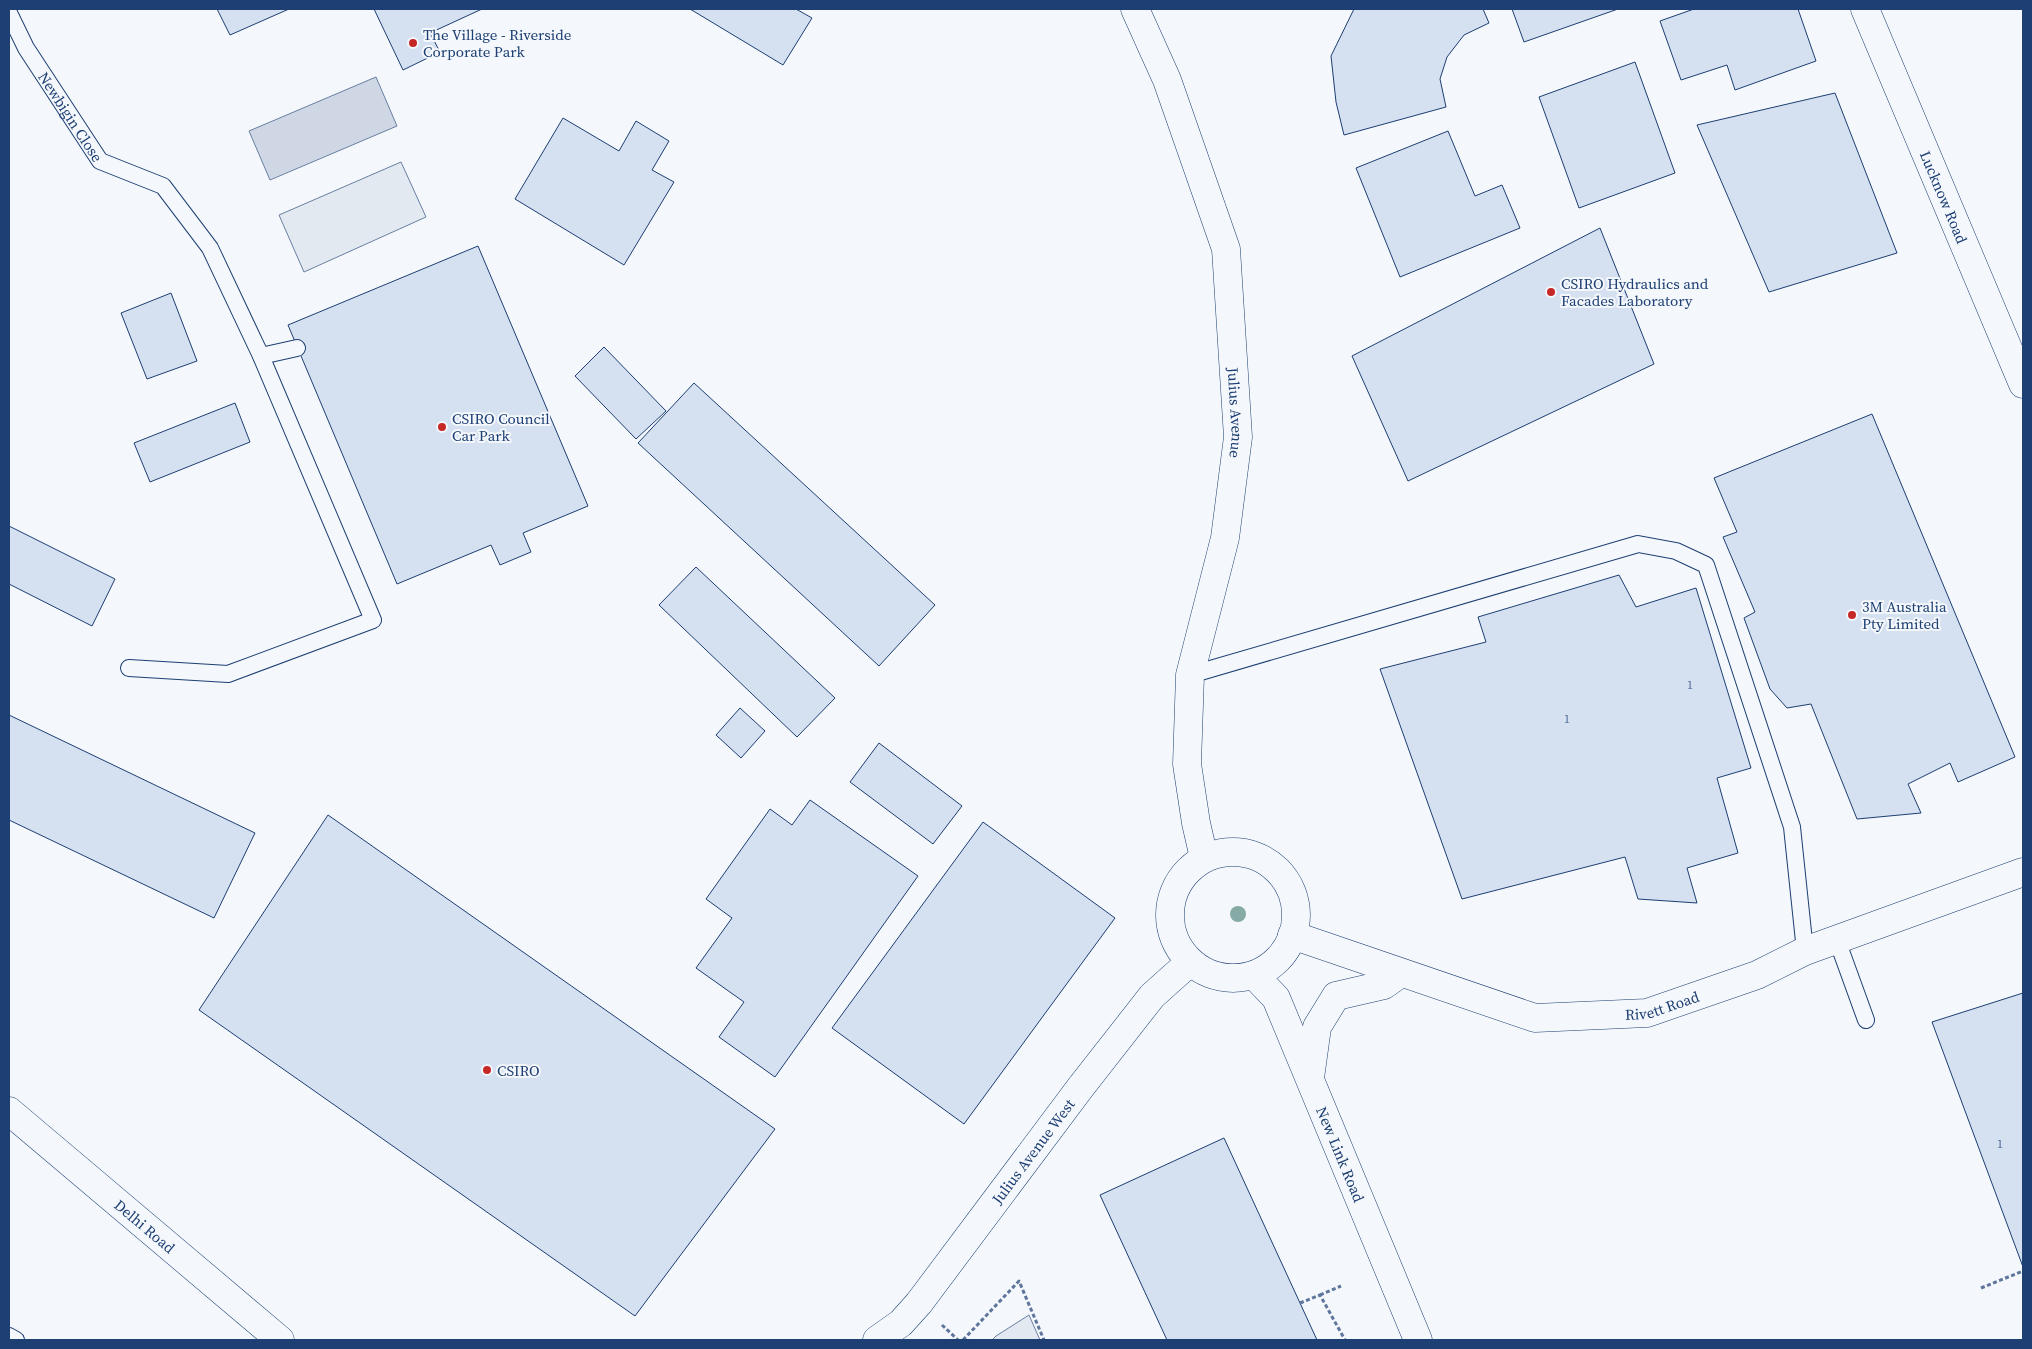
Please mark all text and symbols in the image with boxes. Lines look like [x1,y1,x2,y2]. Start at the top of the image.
place label: The Village - Riverside Corporate Park [423,24,572,62]
marker: The Village - Riverside Corporate Park [407,37,419,49]
street label: Newbigin Close [34,67,108,166]
street label: Lucknow Road [1915,147,1973,247]
place label: CSIRO Hydraulics and Facades Laboratory [1561,273,1709,311]
marker: CSIRO Hydraulics and Facades Laboratory [1545,286,1557,298]
street label: Julius Avenue [1223,366,1249,460]
place label: CSIRO Council Car Park [452,408,550,446]
marker: CSIRO Council Car Park [436,421,448,433]
place label: 3M Australia Pty Limited [1862,596,1947,634]
marker: 3M Australia Pty Limited [1846,609,1858,621]
house number: 1 [1687,677,1693,693]
house number: 1 [1564,711,1570,727]
street label: Rivett Road [1624,985,1702,1024]
place label: CSIRO [497,1060,540,1081]
marker: CSIRO [481,1064,493,1076]
street label: Julius Avenue West [986,1094,1079,1209]
street label: New Link Road [1312,1103,1370,1206]
house number: 1 [1997,1136,2003,1152]
street label: Delhi Road [110,1194,180,1258]

